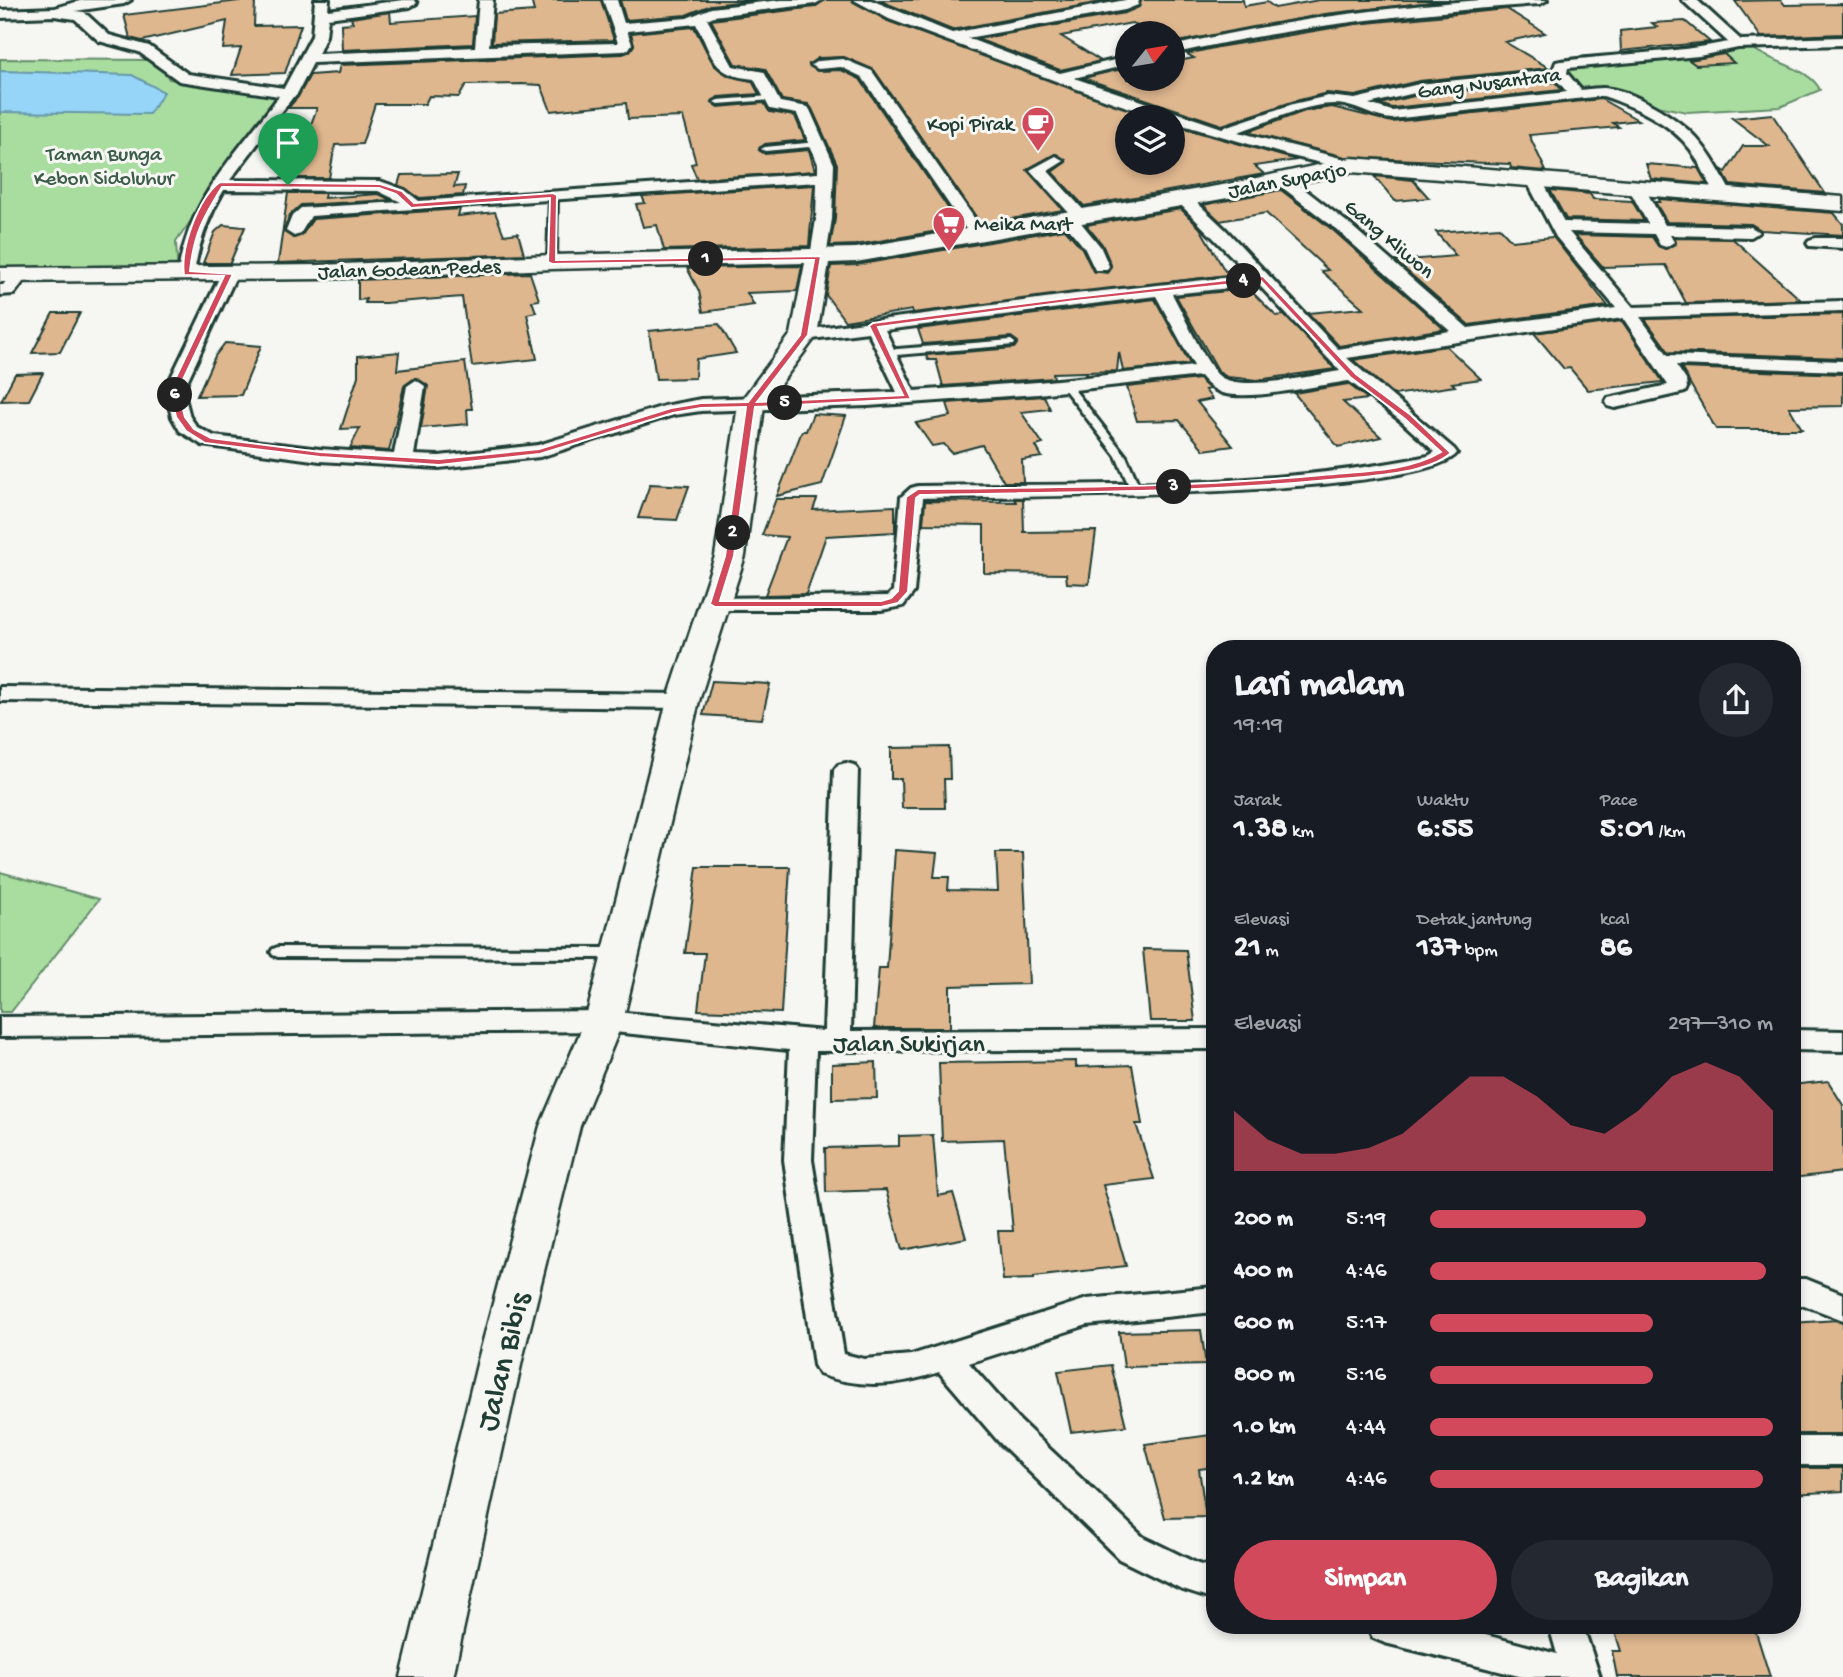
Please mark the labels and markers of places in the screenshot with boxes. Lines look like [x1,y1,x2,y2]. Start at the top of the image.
cafe icon: Kopi Pirak [1019,104,1057,153]
pin [258,113,318,185]
place label: Kopi Pirak [927,114,1017,139]
supermarket icon: Meika Mart [930,204,968,253]
place label: Meika Mart [974,214,1075,239]
pin: 1 [688,242,724,276]
pin: 4 [1226,264,1262,298]
pin: 6 [158,378,192,412]
pin: 5 [768,386,802,420]
pin: 3 [1156,470,1192,504]
pin: 2 [716,516,750,550]

